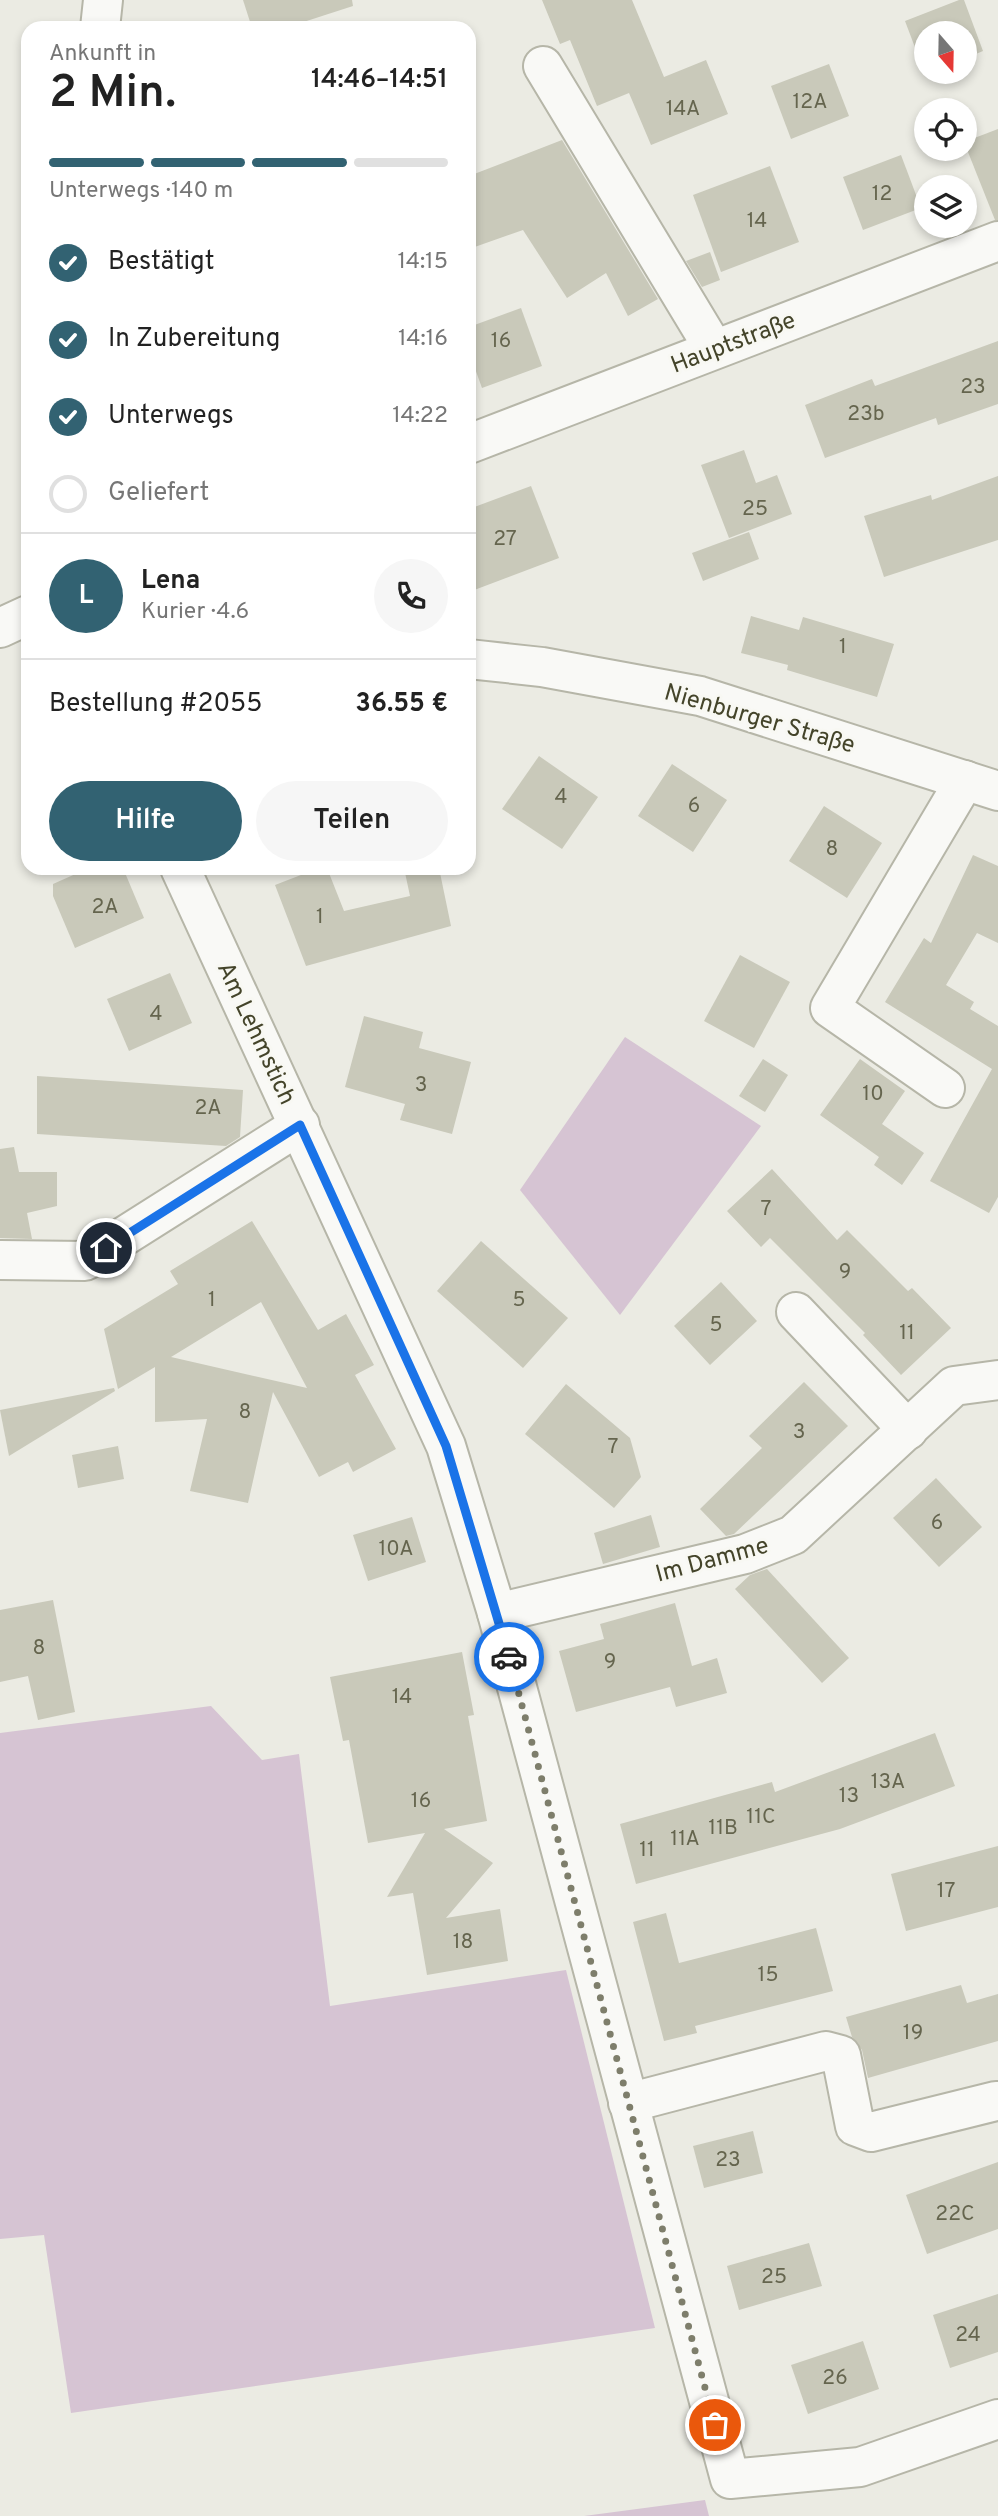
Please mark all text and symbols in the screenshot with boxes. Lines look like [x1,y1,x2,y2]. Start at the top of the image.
north arrow [914,21,976,84]
map controls [914,21,977,238]
text: Ankunft in [49,40,156,69]
text: 14:46–14:51 [311,64,448,97]
text: 2 Min. [49,65,176,124]
house number: 12A [793,89,827,116]
house number: 14A [666,96,700,123]
button: locate [914,98,977,161]
button: layers [914,175,977,238]
text: Unterwegs · 140 m [49,177,233,206]
house number: 12 [872,181,892,208]
house number: 14 [747,208,767,235]
icon: check [49,244,87,282]
text: Bestätigt [108,246,215,279]
text: 14:15 [398,248,448,277]
street label: Hauptstraße [667,306,800,381]
icon: check [49,321,87,359]
text: In Zubereitung [108,323,280,356]
text: 14:16 [398,325,448,354]
house number: 16 [491,328,511,355]
house number: 23 [960,374,986,401]
icon: check [49,398,87,436]
text: Unterwegs [108,400,234,433]
house number: 23b [847,401,885,428]
text: 14:22 [392,402,448,431]
text: Geliefert [108,477,209,510]
house number: 25 [742,496,768,523]
house number: 27 [493,526,517,553]
button: phone [374,559,448,633]
text: Lena [141,565,200,598]
text: L [79,580,93,613]
text: Kurier · 4.6 [141,598,249,627]
house number: 1 [839,634,847,661]
street label: Nienburger Straße [661,678,858,762]
text: Bestellung #2055 [49,688,262,721]
text: 36.55 € [355,688,448,721]
button: Hilfe [49,781,242,861]
button: Teilen [256,781,448,861]
house number: 4 [554,784,568,811]
house number: 6 [688,793,700,820]
house number: 8 [826,836,838,863]
house number: 2A [91,894,119,921]
house number: 1 [316,904,324,931]
street label: Am Lehmstich [209,958,301,1110]
house number: 4 [149,1001,163,1028]
house number: 3 [415,1072,427,1099]
house number: 10 [862,1081,884,1108]
house number: 2A [194,1095,222,1122]
house number: 7 [761,1196,772,1223]
pin [76,1218,136,1278]
icon: home [87,1229,125,1267]
house number: 9 [839,1259,851,1286]
house number: 1 [208,1287,216,1314]
house number: 5 [512,1287,526,1314]
house number: 5 [709,1312,723,1339]
house number: 11 [899,1320,915,1347]
house number: 8 [239,1399,251,1426]
house number: 3 [793,1419,805,1446]
house number: 7 [608,1434,619,1461]
house number: 6 [931,1510,943,1537]
street label: Im Damme [653,1531,772,1590]
house number: 10A [379,1536,413,1563]
courier [474,1622,544,1692]
house number: 8 [33,1635,45,1662]
icon: car [490,1638,528,1676]
house number: 9 [604,1649,616,1676]
house number: 14 [392,1684,412,1711]
house number: 13A [871,1769,905,1796]
house number: 13 [839,1783,859,1810]
house number: 16 [411,1788,431,1815]
house number: 11C [746,1804,776,1831]
house number: 11B [708,1815,738,1842]
house number: 11A [670,1826,700,1853]
house number: 11 [639,1837,655,1864]
house number: 17 [937,1878,955,1905]
house number: 18 [453,1929,473,1956]
house number: 15 [758,1962,778,1989]
house number: 19 [903,2020,923,2047]
house number: 23 [715,2147,741,2174]
house number: 22C [935,2201,975,2228]
house number: 25 [761,2264,787,2291]
house number: 24 [955,2322,981,2349]
house number: 26 [822,2365,848,2392]
pin [685,2395,745,2455]
icon: bag [696,2406,734,2444]

